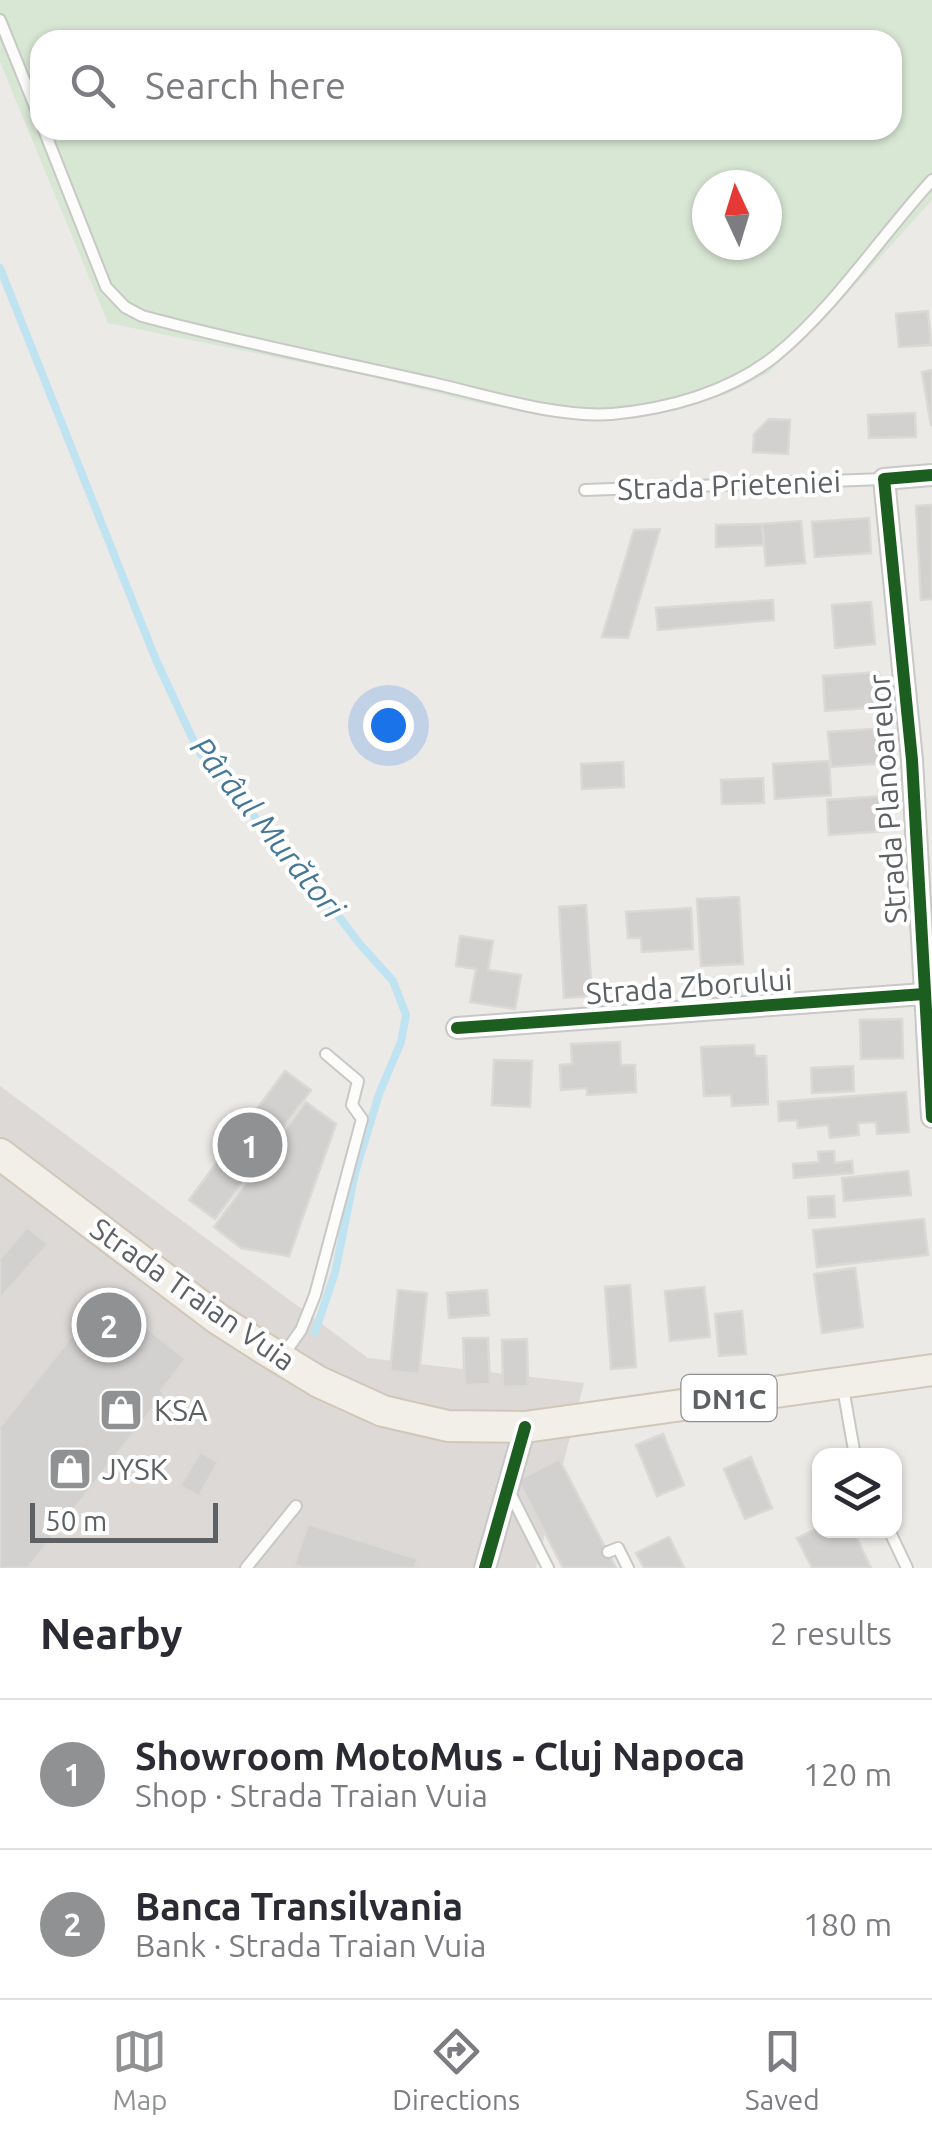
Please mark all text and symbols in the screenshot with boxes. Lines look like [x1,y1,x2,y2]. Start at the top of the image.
search box [30,30,902,140]
icon: search [65,58,120,113]
text: Search here [145,64,346,106]
north arrow [692,170,782,260]
street label: Strada Prieteniei [617,464,841,506]
street label: Strada Planoarelor [861,672,913,925]
your location [363,700,414,751]
water label: Pârâul Murători [184,729,353,926]
street label: Strada Zborului [585,962,793,1010]
pin: 1 [218,1108,282,1182]
street label: Strada Traian Vuia [84,1211,302,1377]
pin: 2 [76,1288,142,1362]
road number: DN1C [682,1375,776,1421]
shop icon: KSA [98,1387,144,1433]
place label: KSA [154,1393,208,1427]
shop icon: JYSK [47,1446,93,1492]
map controls [812,1448,902,1538]
button: layers [812,1448,902,1538]
place label: JYSK [102,1452,168,1486]
scale bar [30,1498,218,1542]
text: 50 m [45,1505,107,1536]
text: Nearby [40,1610,183,1657]
text: 2 results [770,1615,892,1651]
text: Showroom MotoMus - Cluj Napoca [135,1735,745,1777]
text: 1 [63,1756,82,1792]
text: 120 m [803,1756,892,1792]
text: Shop · Strada Traian Vuia [135,1777,488,1813]
text: Banca Transilvania [135,1885,463,1927]
text: 2 [63,1906,82,1942]
text: 180 m [803,1906,892,1942]
text: Bank · Strada Traian Vuia [135,1927,487,1963]
tab: Map [112,2024,168,2115]
tab: Directions [392,2024,520,2115]
tab: Saved [745,2024,820,2115]

